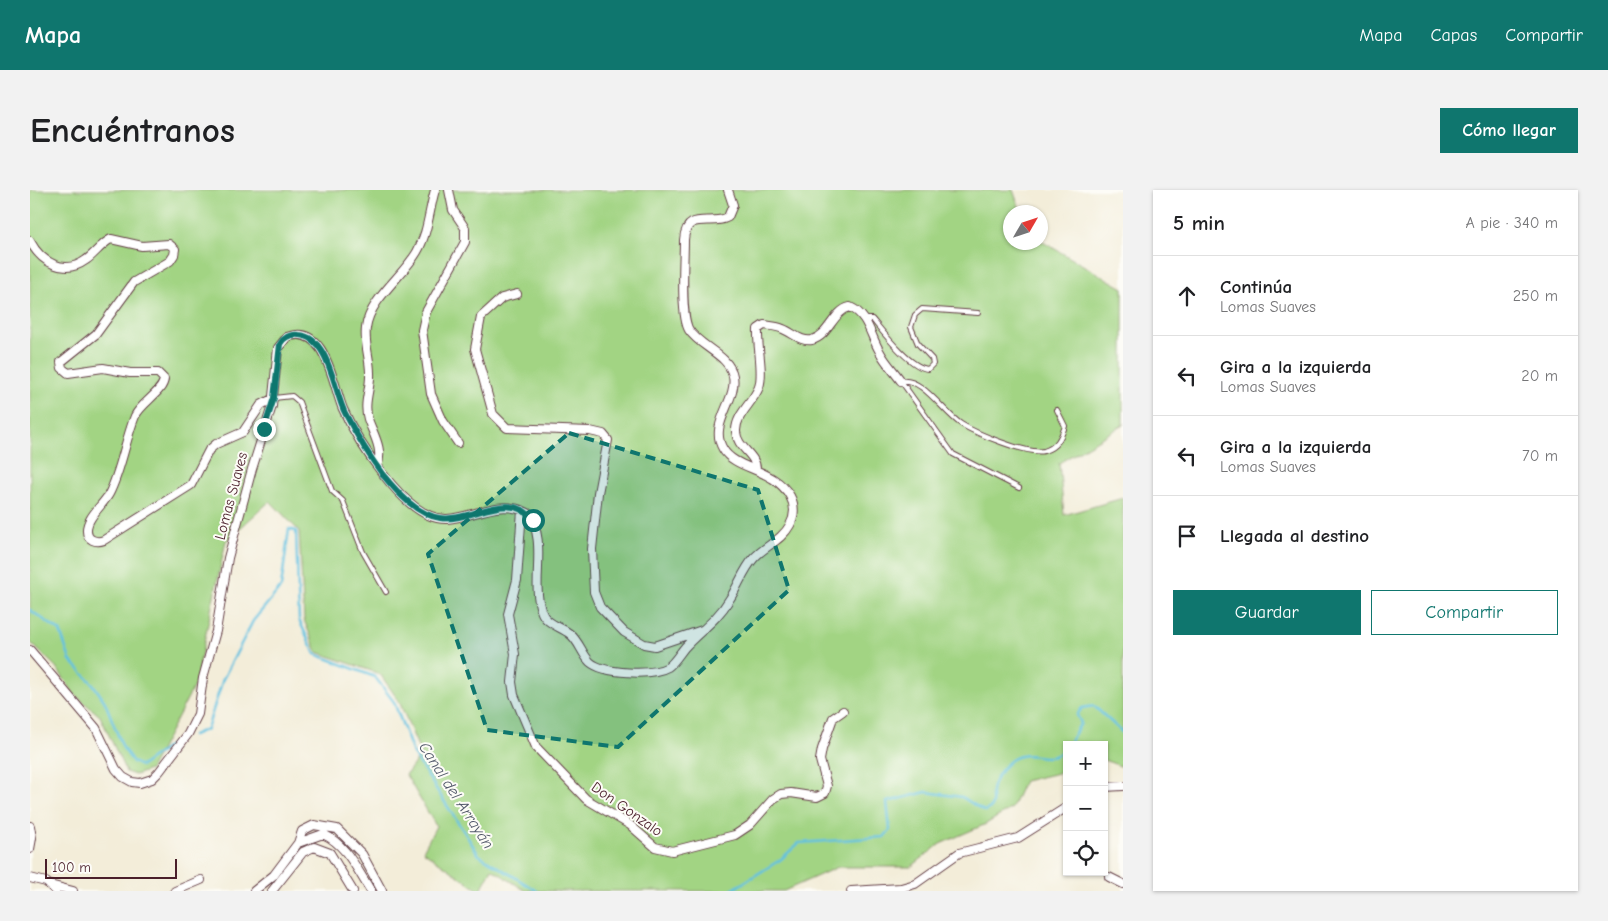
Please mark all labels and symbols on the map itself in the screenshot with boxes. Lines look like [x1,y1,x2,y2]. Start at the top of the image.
north arrow [1003,205,1048,250]
route end [253,418,276,441]
street label: Lomas Suaves [211,450,251,542]
route start [522,509,545,532]
water label: Canal del Arrayán [415,739,497,852]
street label: Don Gonzalo [588,778,666,840]
scale bar [45,856,178,879]

